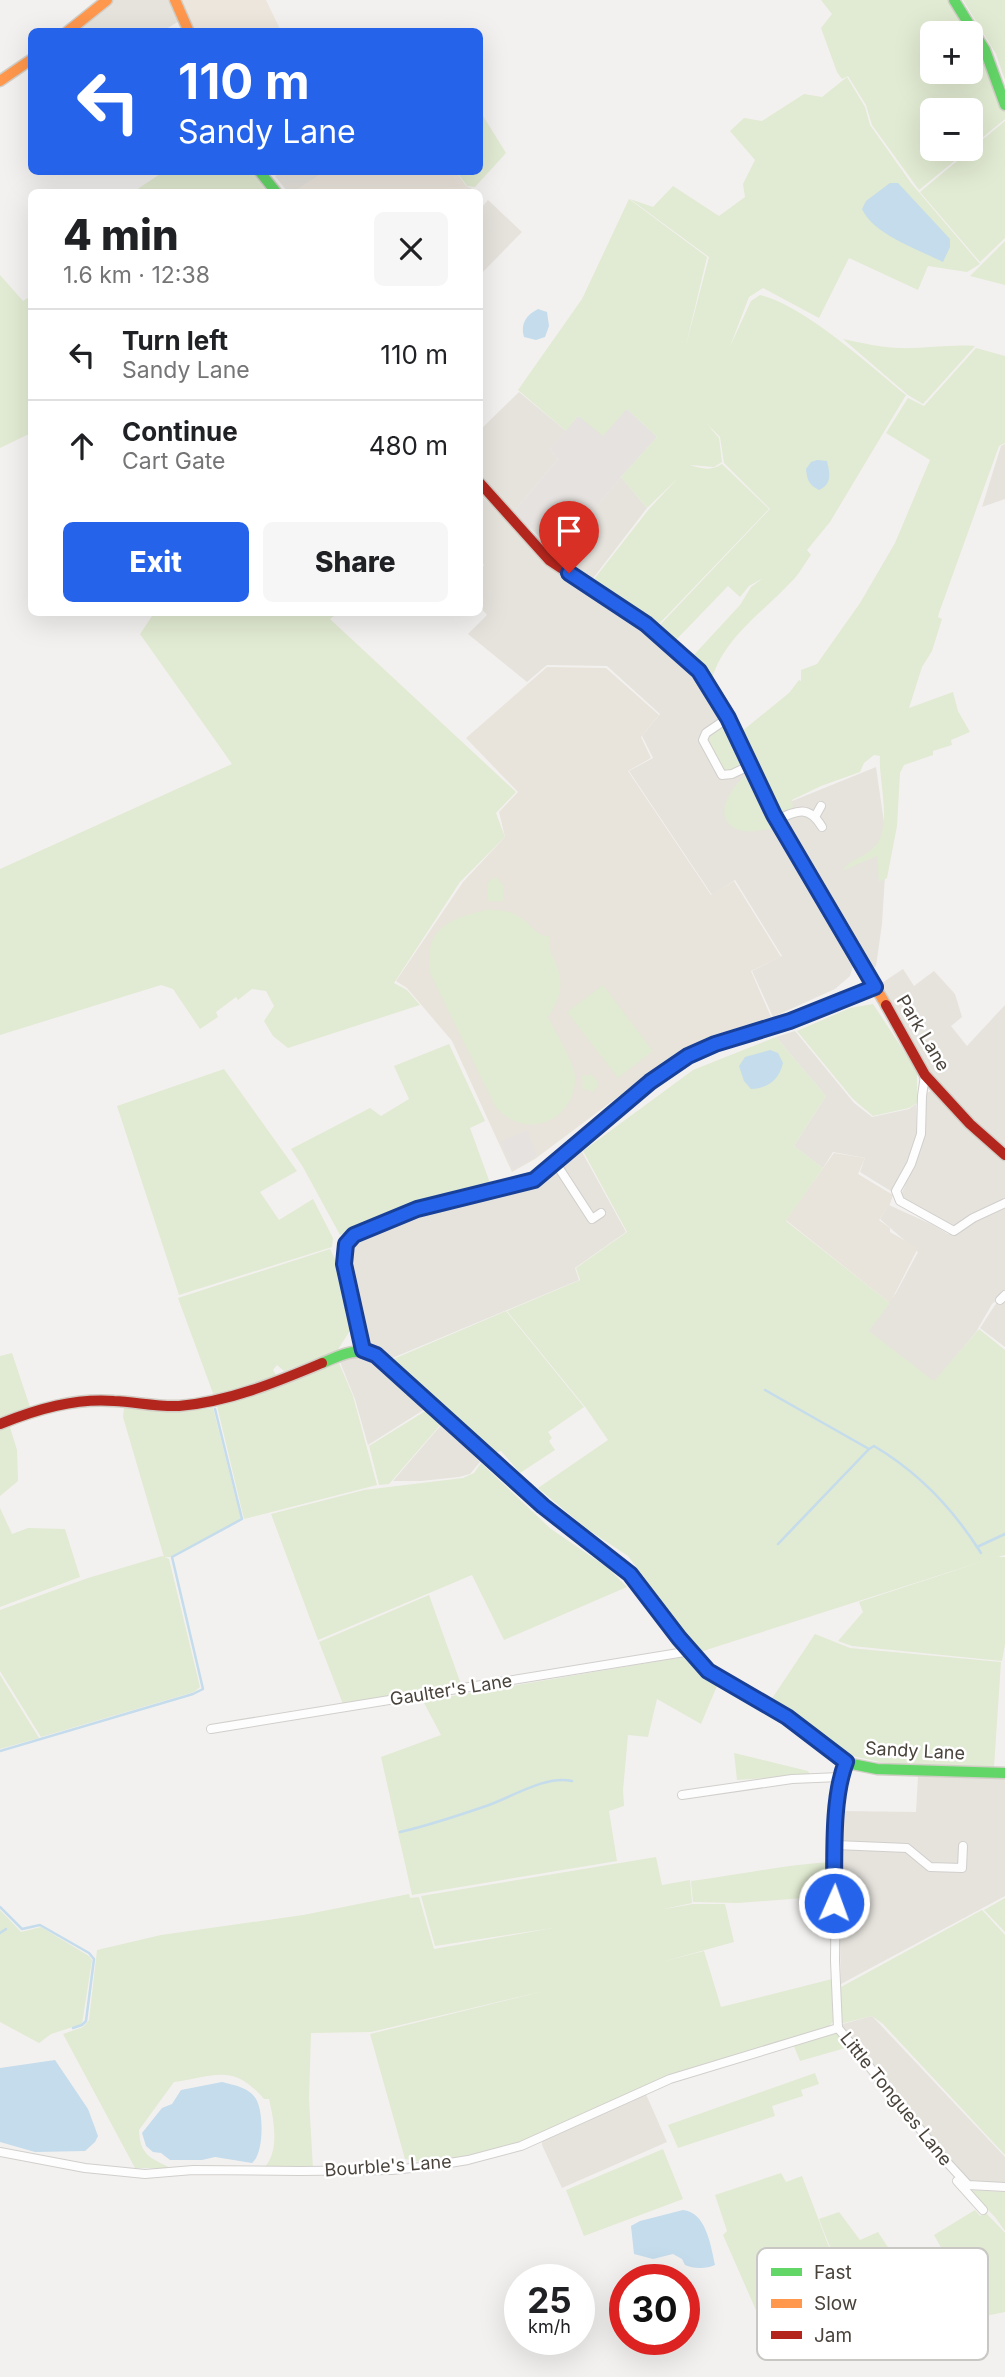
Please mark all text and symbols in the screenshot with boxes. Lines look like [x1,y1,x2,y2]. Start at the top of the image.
map controls [920,21,983,161]
button: + [920,21,983,84]
text: 110 m [178,52,310,111]
icon: left [63,56,154,147]
button: − [920,98,983,161]
text: Sandy Lane [178,112,356,151]
text: 4 min [63,209,179,260]
button: close [374,212,448,286]
text: 1.6 km · 12:38 [63,261,210,289]
text: Turn left [122,325,228,356]
icon: left [63,336,101,374]
text: 110 m [380,339,448,370]
text: Sandy Lane [122,356,250,384]
text: Continue [122,416,238,447]
icon: ahead [63,427,101,465]
text: 480 m [369,430,448,461]
text: Cart Gate [122,447,226,475]
pin [539,501,599,573]
icon: arrive [550,512,588,550]
button: Exit [63,522,249,602]
button: Share [263,522,448,602]
street label: Park Lane [893,991,954,1075]
street label: Gaulter's Lane [388,1670,513,1710]
street label: Sandy Lane [865,1737,966,1764]
position arrow [797,1866,871,1940]
street label: Little Tongues Lane [836,2028,957,2170]
street label: Bourble's Lane [324,2151,452,2180]
legend [757,2248,988,2360]
text: Fast [814,2261,852,2284]
speed limit sign: 30 [609,2264,700,2355]
text: 25 [527,2279,572,2321]
text: Slow [814,2292,857,2315]
text: km/h [528,2316,571,2337]
text: Jam [814,2324,852,2347]

